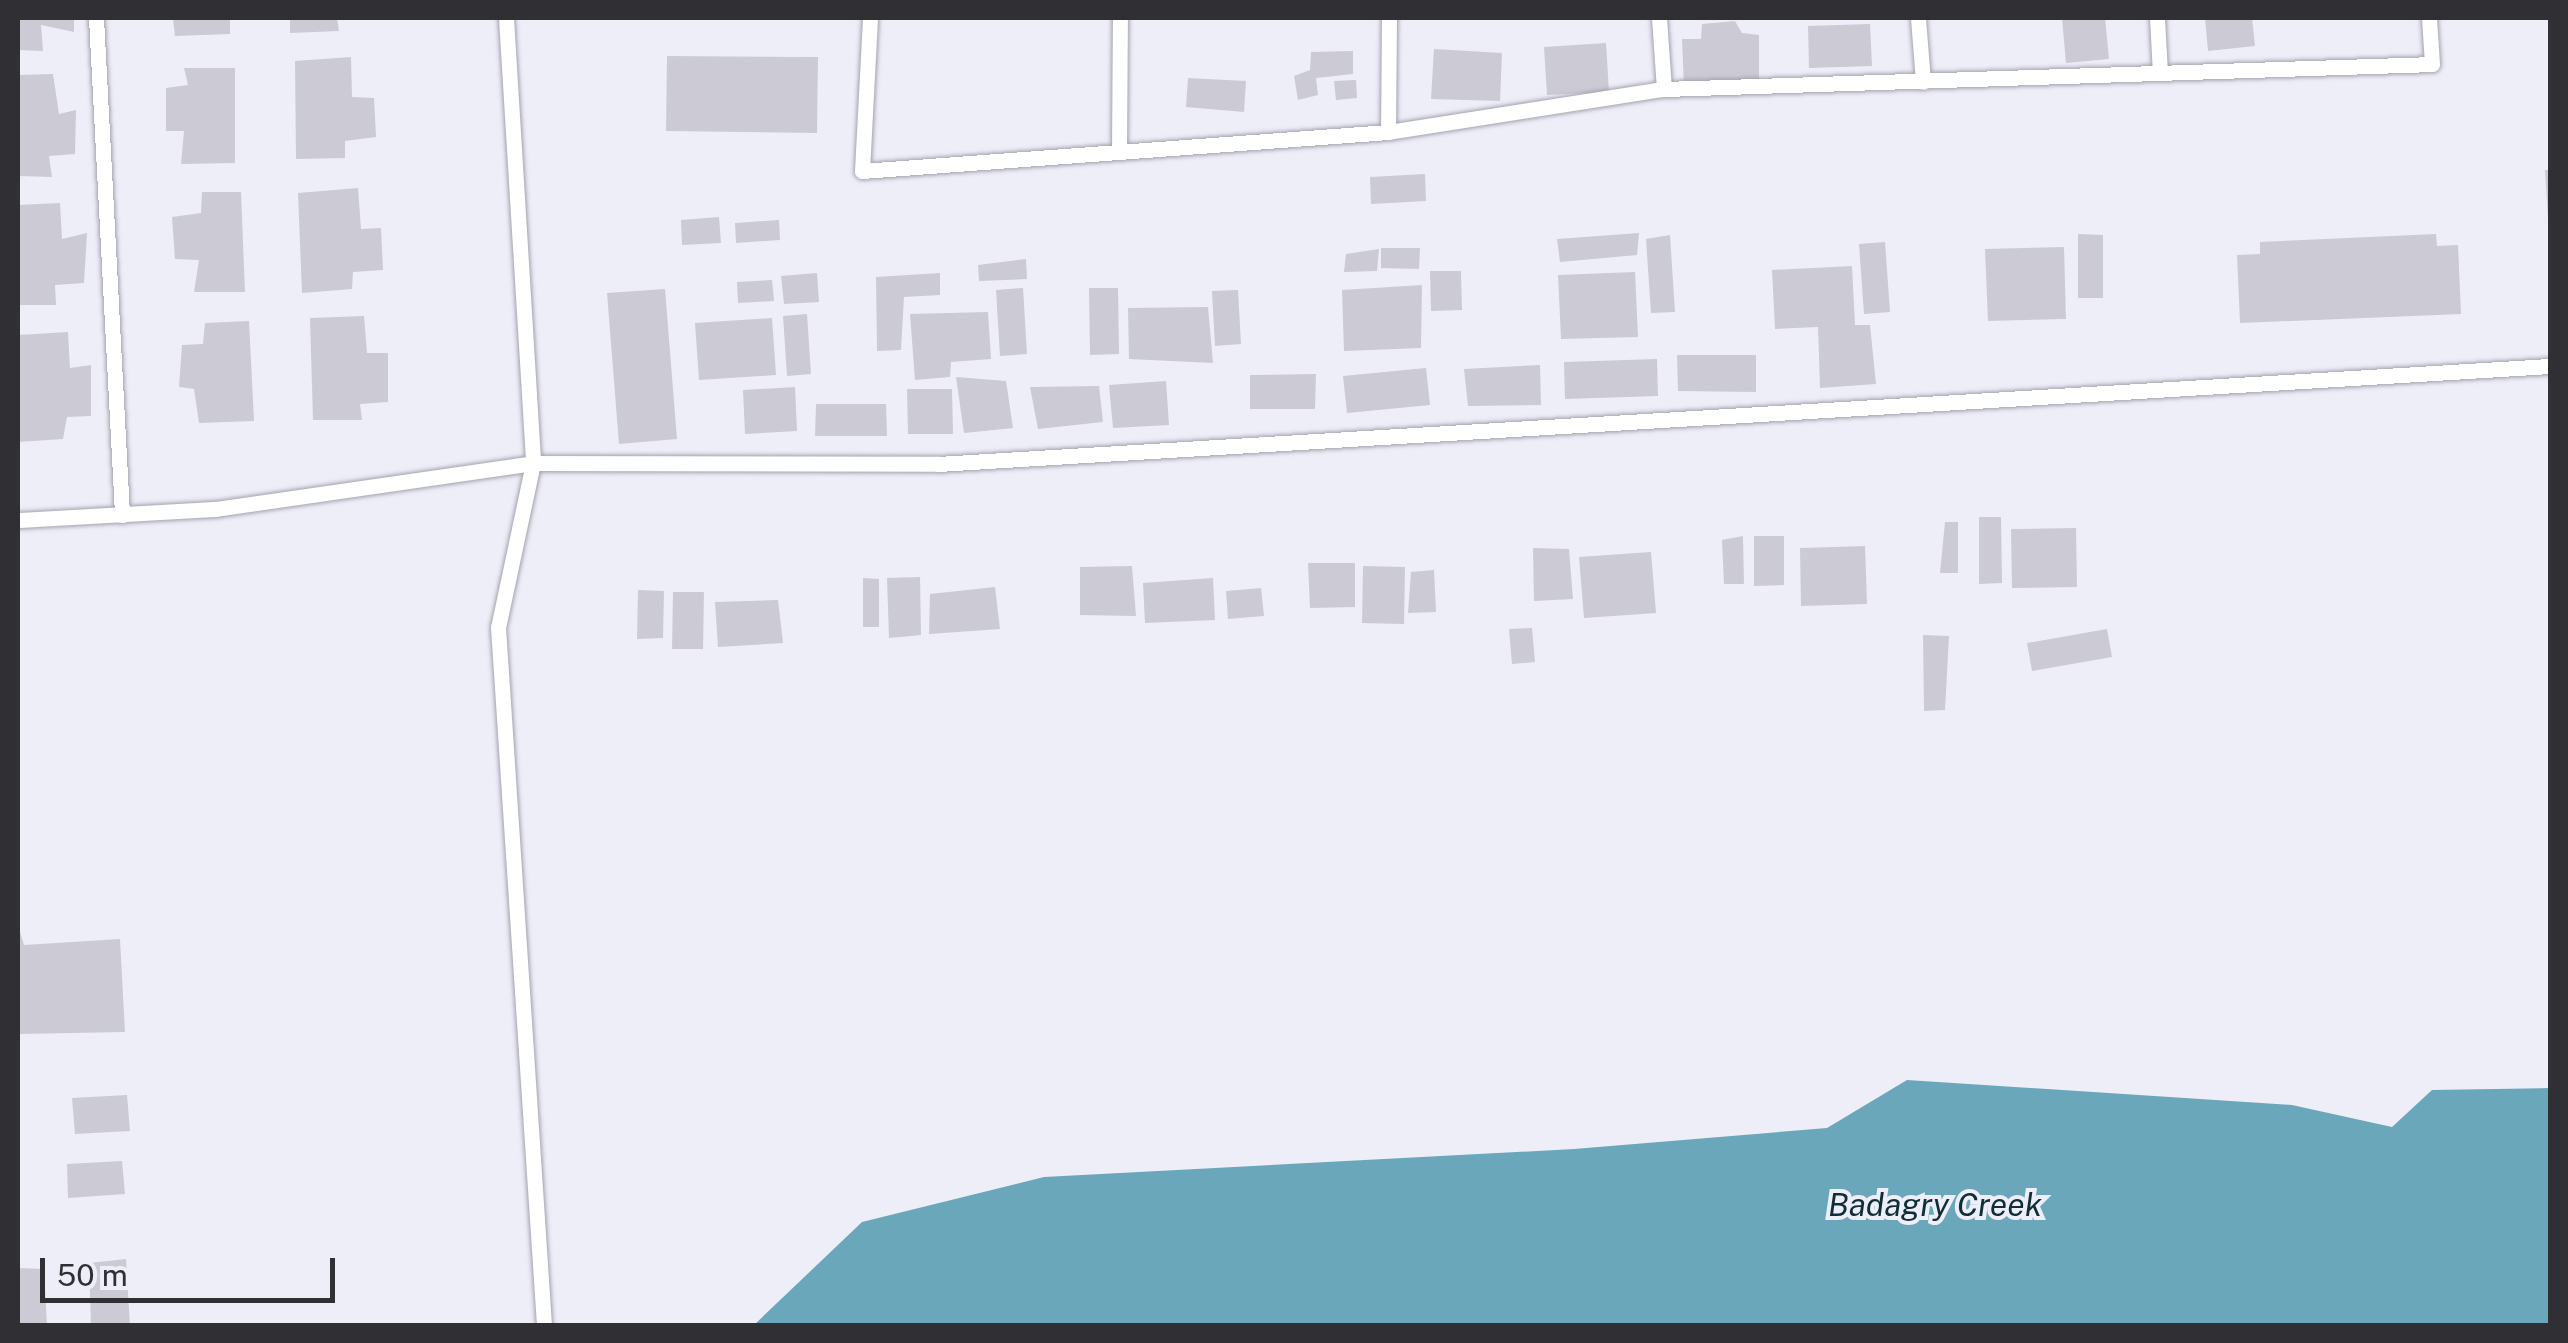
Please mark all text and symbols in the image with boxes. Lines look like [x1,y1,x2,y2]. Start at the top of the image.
water label: Badagry Creek [1828,1186,2042,1224]
scale bar [45,1238,340,1300]
text: 50 m [57,1257,128,1293]

